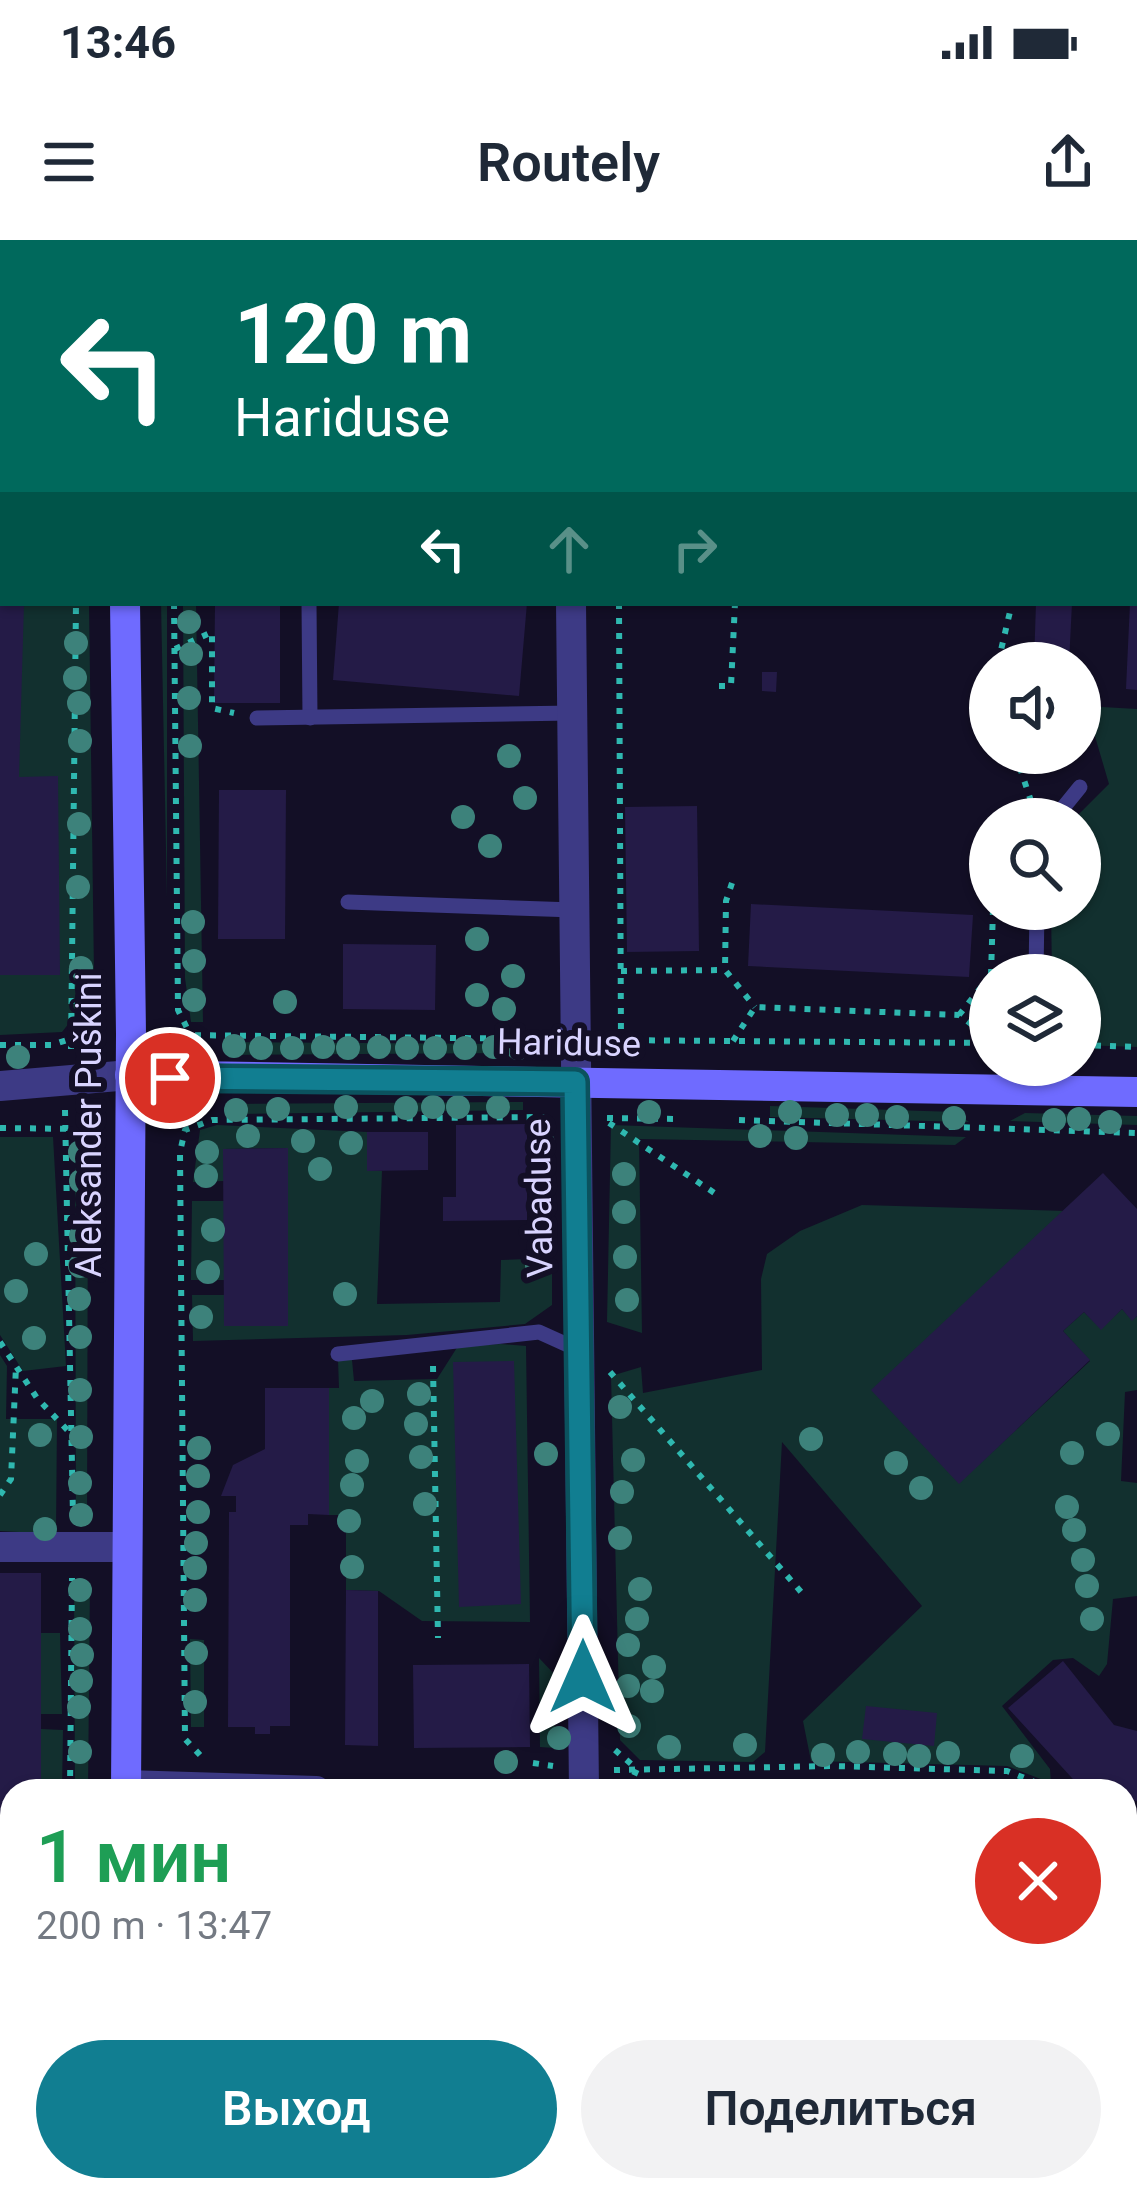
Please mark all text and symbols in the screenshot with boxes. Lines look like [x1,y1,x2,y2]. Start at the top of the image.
text: 13:46 [60,16,176,69]
icon: menu [36,129,102,195]
icon: share [1035,129,1101,195]
text: Routely [477,131,660,194]
text: 120 m [234,285,472,384]
icon: left [36,288,192,444]
text: Hariduse [234,386,450,449]
icon: left [410,516,476,582]
icon: ahead [536,516,602,582]
icon: right [662,516,728,582]
map controls [969,642,1101,1086]
button: sound [969,642,1101,774]
button: search [969,798,1101,930]
button: layers [969,954,1101,1086]
street label: Aleksander Puškini [68,973,110,1277]
street label: Hariduse [497,1021,641,1065]
pin [119,1027,221,1129]
icon: arrive [137,1045,203,1111]
street label: Vabaduse [517,1118,561,1278]
position arrow [520,1614,646,1740]
text: 1 мин [36,1815,231,1900]
button: close [975,1818,1101,1944]
text: 200 m · 13:47 [36,1903,272,1949]
button: Выход [36,2040,557,2178]
button: Поделиться [581,2040,1101,2178]

